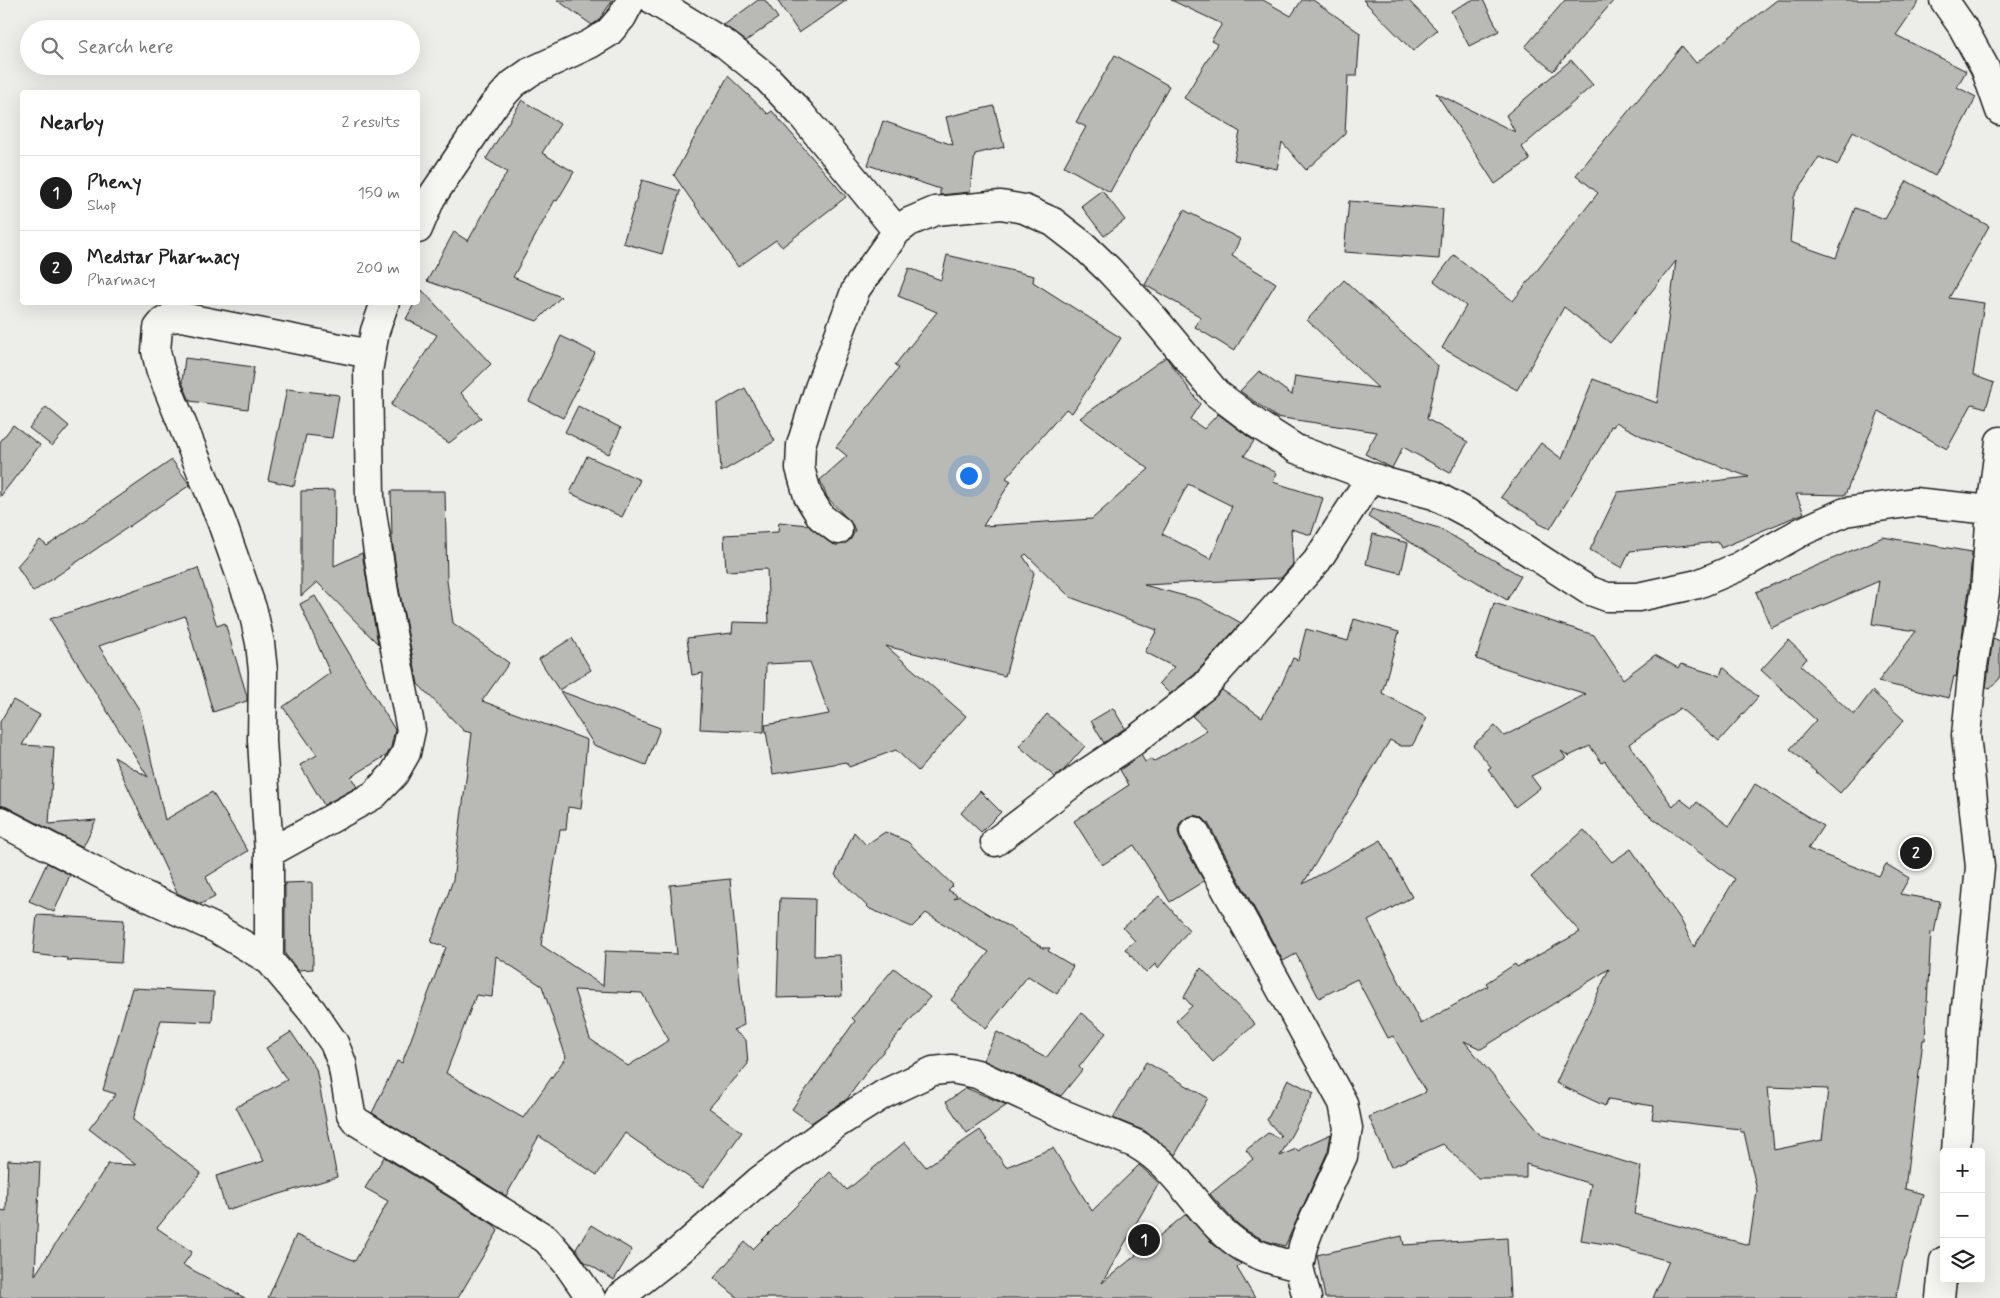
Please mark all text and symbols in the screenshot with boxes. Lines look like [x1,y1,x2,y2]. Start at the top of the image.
search box [20,20,420,75]
icon: search [38,34,66,62]
text: Search here [78,35,174,60]
text: Nearby [40,109,104,137]
text: 2 results [342,112,400,133]
text: Pheny [87,170,142,195]
text: 1 [52,183,60,204]
text: 150 m [358,183,400,204]
text: Shop [87,195,116,216]
text: Medstar Pharmacy [87,245,240,270]
text: 2 [52,258,60,279]
text: 200 m [356,258,400,279]
text: Pharmacy [87,270,155,291]
your location [956,463,982,489]
pin: 2 [1900,834,1932,872]
map controls [1940,1148,1985,1283]
button: + [1940,1148,1985,1193]
button: − [1940,1193,1985,1238]
pin: 1 [1128,1221,1160,1259]
button: layers [1940,1238,1985,1283]

